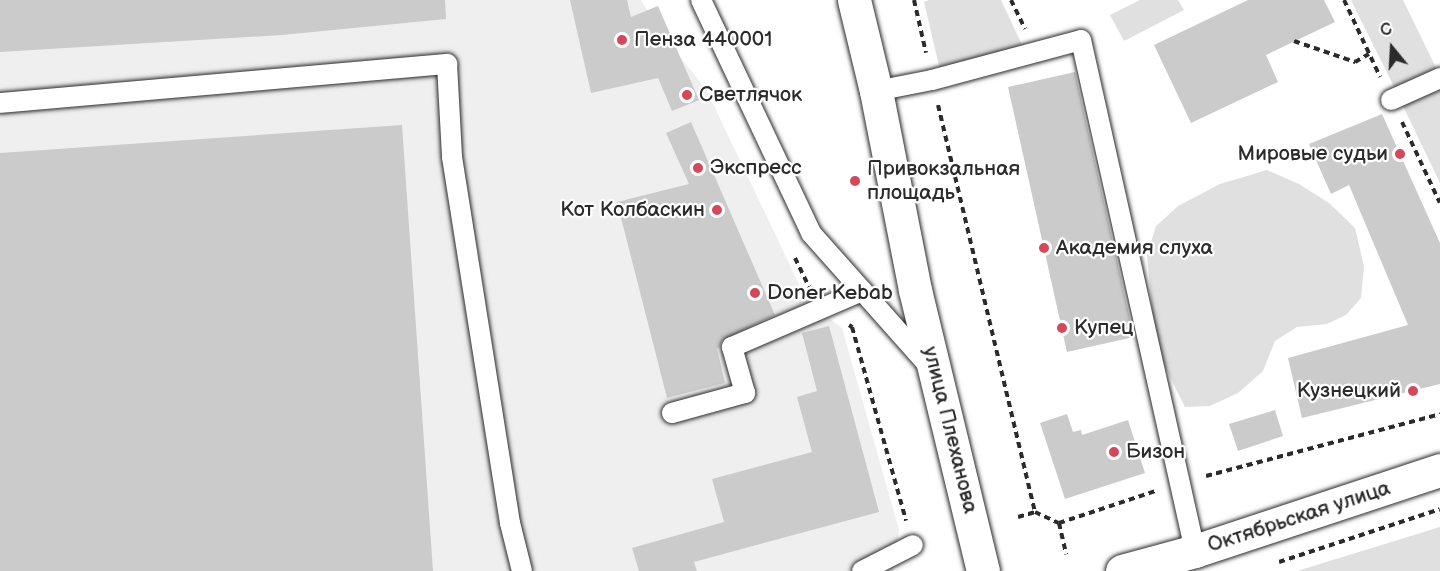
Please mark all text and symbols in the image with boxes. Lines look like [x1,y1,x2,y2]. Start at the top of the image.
north arrow [1362,18,1422,78]
text: С [1378,20,1395,41]
place label: Пенза 440001 [634,27,772,53]
marker: Пенза 440001 [615,33,629,47]
place label: Светлячок [699,82,802,108]
marker: Светлячок [680,88,694,102]
place label: Мировые судьи [1238,141,1388,167]
marker: Мировые судьи [1393,147,1407,161]
place label: Экспресс [710,155,802,181]
place label: Привокзальная площадь [867,156,1020,206]
marker: Экспресс [691,161,705,175]
marker: Привокзальная площадь [848,174,862,188]
place label: Кот Колбаскин [560,197,705,223]
marker: Кот Колбаскин [710,203,724,217]
place label: Академия слуха [1056,235,1213,261]
marker: Академия слуха [1037,241,1051,255]
place label: Doner Kebab [767,280,893,306]
marker: Doner Kebab [748,286,762,300]
place label: Купец [1074,315,1133,341]
marker: Купец [1055,321,1069,335]
street label: улица Плеханова [917,344,983,516]
place label: Кузнецкий [1297,378,1401,404]
marker: Кузнецкий [1406,384,1420,398]
place label: Бизон [1126,439,1185,465]
marker: Бизон [1107,445,1121,459]
street label: Октябрьская улица [1205,476,1393,558]

